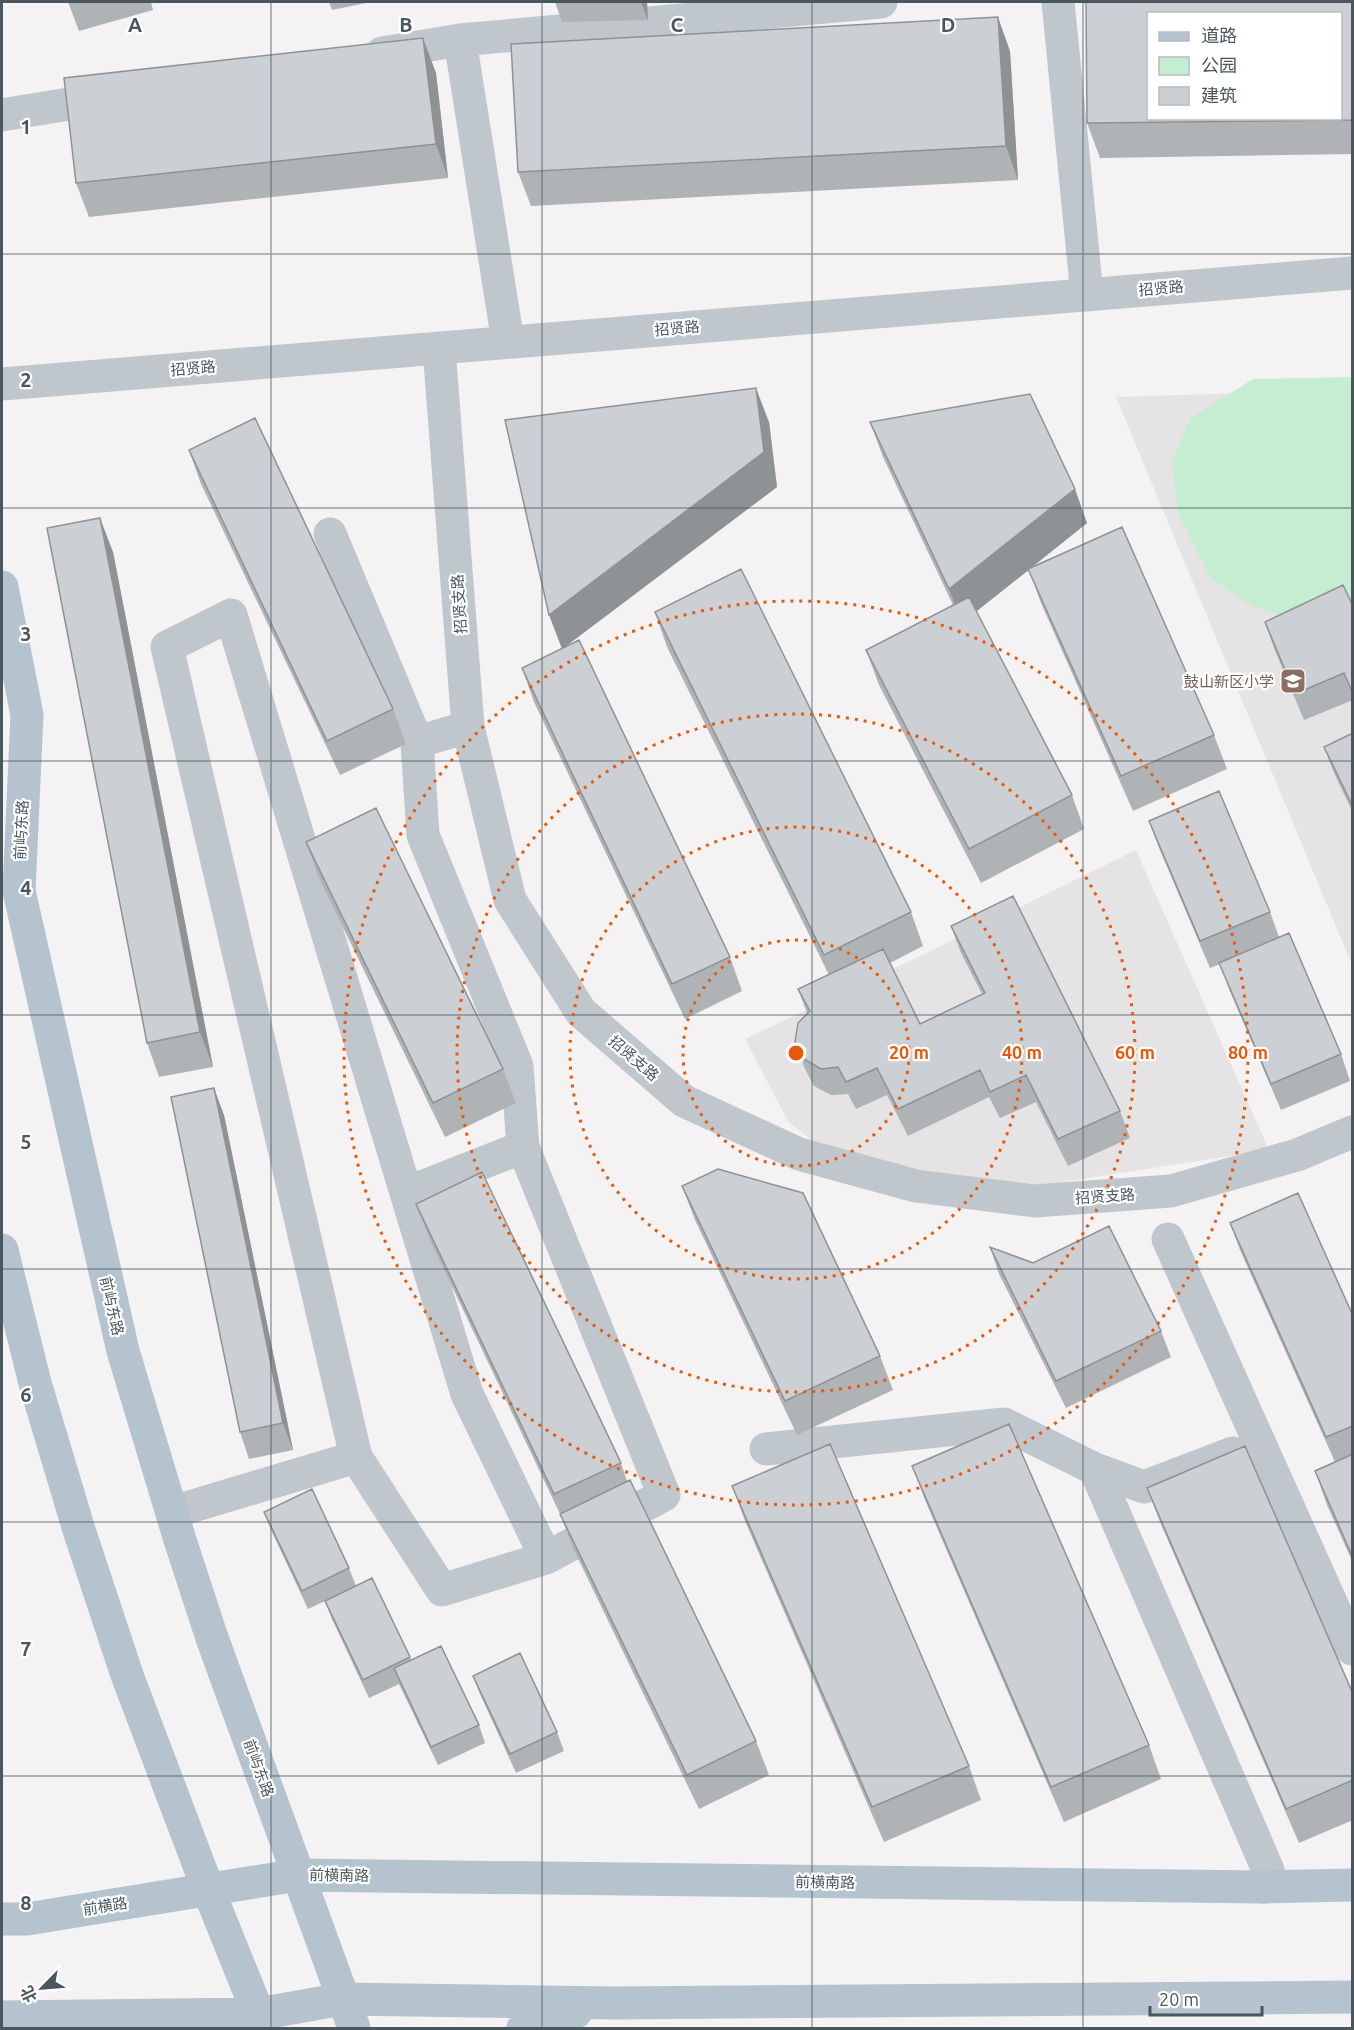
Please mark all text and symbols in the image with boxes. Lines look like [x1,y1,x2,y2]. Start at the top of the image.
legend [1147,12,1342,120]
text: A [128,13,142,36]
text: B [399,13,413,36]
text: C [671,13,684,36]
text: D [941,13,955,36]
text: 道路 [1201,25,1237,45]
text: 公园 [1201,55,1237,75]
text: 建筑 [1201,85,1237,105]
text: 1 [20,115,32,138]
street label: 招贤路 [1138,278,1184,298]
street label: 招贤路 [654,318,700,338]
street label: 招贤路 [170,358,216,378]
text: 2 [20,368,32,391]
street label: 招贤支路 [448,573,470,635]
text: 3 [20,622,32,645]
school or university icon: 鼓山新区小学 [1278,666,1308,696]
place label: 鼓山新区小学 [1184,673,1274,690]
street label: 前屿东路 [11,800,31,860]
text: 4 [20,876,32,899]
street label: 招贤支路 [606,1032,662,1084]
text: 20 m [889,1042,929,1062]
text: 40 m [1002,1042,1042,1062]
text: 60 m [1115,1042,1155,1062]
text: 80 m [1228,1042,1268,1062]
centre of rings [786,1043,806,1063]
text: 5 [20,1130,32,1153]
street label: 招贤支路 [1074,1185,1136,1207]
street label: 前屿东路 [97,1275,127,1337]
text: 6 [20,1383,32,1406]
text: 7 [20,1637,32,1660]
street label: 前屿东路 [241,1737,277,1799]
street label: 前横南路 [309,1866,369,1884]
street label: 前横南路 [795,1873,855,1891]
text: 8 [20,1891,32,1914]
street label: 前横路 [81,1894,129,1918]
north arrow [12,1958,72,2018]
scale bar [1150,1979,1262,2017]
text: 北 [17,1983,40,2005]
text: 20 m [1159,1989,1199,2009]

